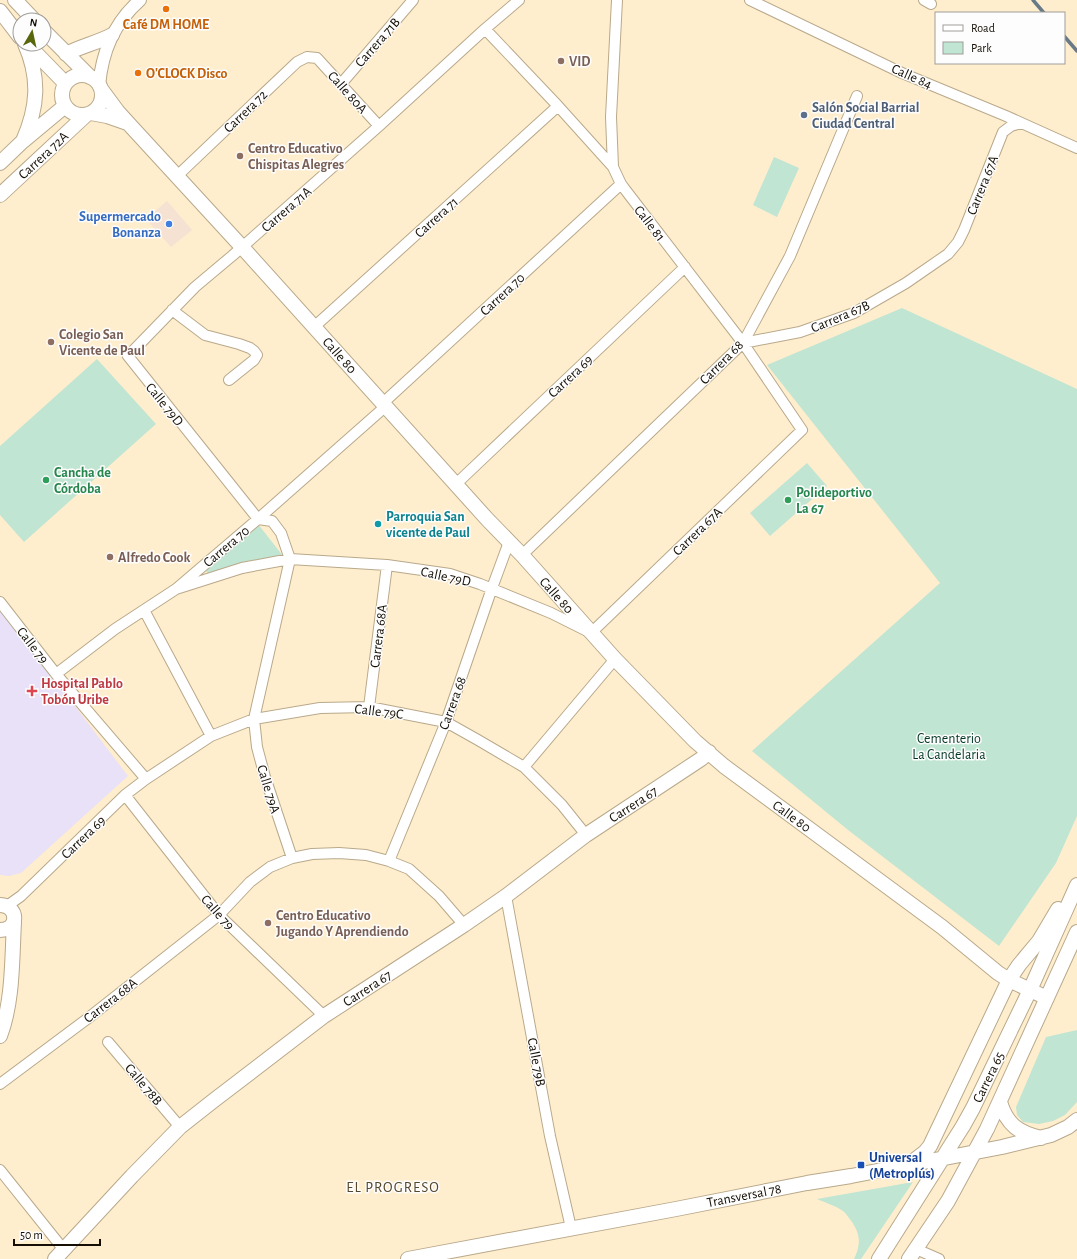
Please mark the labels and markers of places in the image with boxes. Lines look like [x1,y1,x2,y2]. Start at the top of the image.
marker: Café DM HOME [161,4,171,14]
place label: Café DM HOME [123,18,209,32]
place label: VID [569,55,590,69]
marker: VID [556,56,566,66]
place label: O'CLOCK Disco [146,67,228,81]
marker: O'CLOCK Disco [133,68,143,78]
place label: Salón Social Barrial Ciudad Central [812,101,919,131]
marker: Salón Social Barrial Ciudad Central [799,110,809,120]
place label: Centro Educativo Chispitas Alegres [248,142,344,172]
marker: Centro Educativo Chispitas Alegres [235,151,245,161]
place label: Supermercado Bonanza [79,210,161,240]
marker: Supermercado Bonanza [164,219,174,229]
place label: Colegio San Vicente de Paul [59,328,145,358]
marker: Colegio San Vicente de Paul [46,337,56,347]
place label: Cancha de Córdoba [54,466,111,496]
marker: Cancha de Córdoba [41,475,51,485]
place label: Polideportivo La 67 [796,486,872,516]
marker: Polideportivo La 67 [783,495,793,505]
place label: Parroquia San vicente de Paul [386,510,470,540]
marker: Parroquia San vicente de Paul [373,519,383,529]
place label: Alfredo Cook [118,551,191,565]
marker: Alfredo Cook [105,552,115,562]
place label: Hospital Pablo Tobón Uribe [41,677,123,707]
marker: Hospital Pablo Tobón Uribe [26,685,38,697]
place label: Centro Educativo Jugando Y Aprendiendo [276,909,409,939]
marker: Centro Educativo Jugando Y Aprendiendo [263,918,273,928]
place label: Universal (Metroplús) [869,1151,935,1181]
marker: Universal (Metroplús) [856,1160,866,1170]

